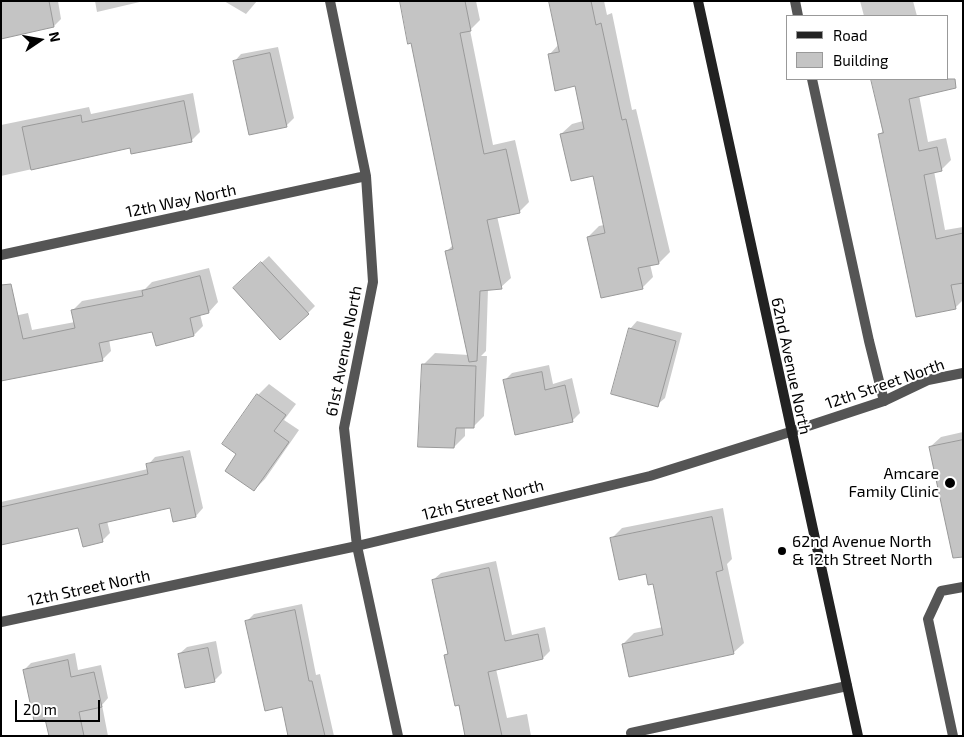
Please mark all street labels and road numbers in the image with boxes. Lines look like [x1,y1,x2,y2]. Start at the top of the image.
street label: 12th Way North [124,180,238,222]
street label: 61st Avenue North [322,284,366,418]
street label: 62nd Avenue North [767,296,815,436]
street label: 12th Street North [823,355,947,413]
street label: 12th Street North [420,476,546,524]
street label: 12th Street North [26,566,152,610]

